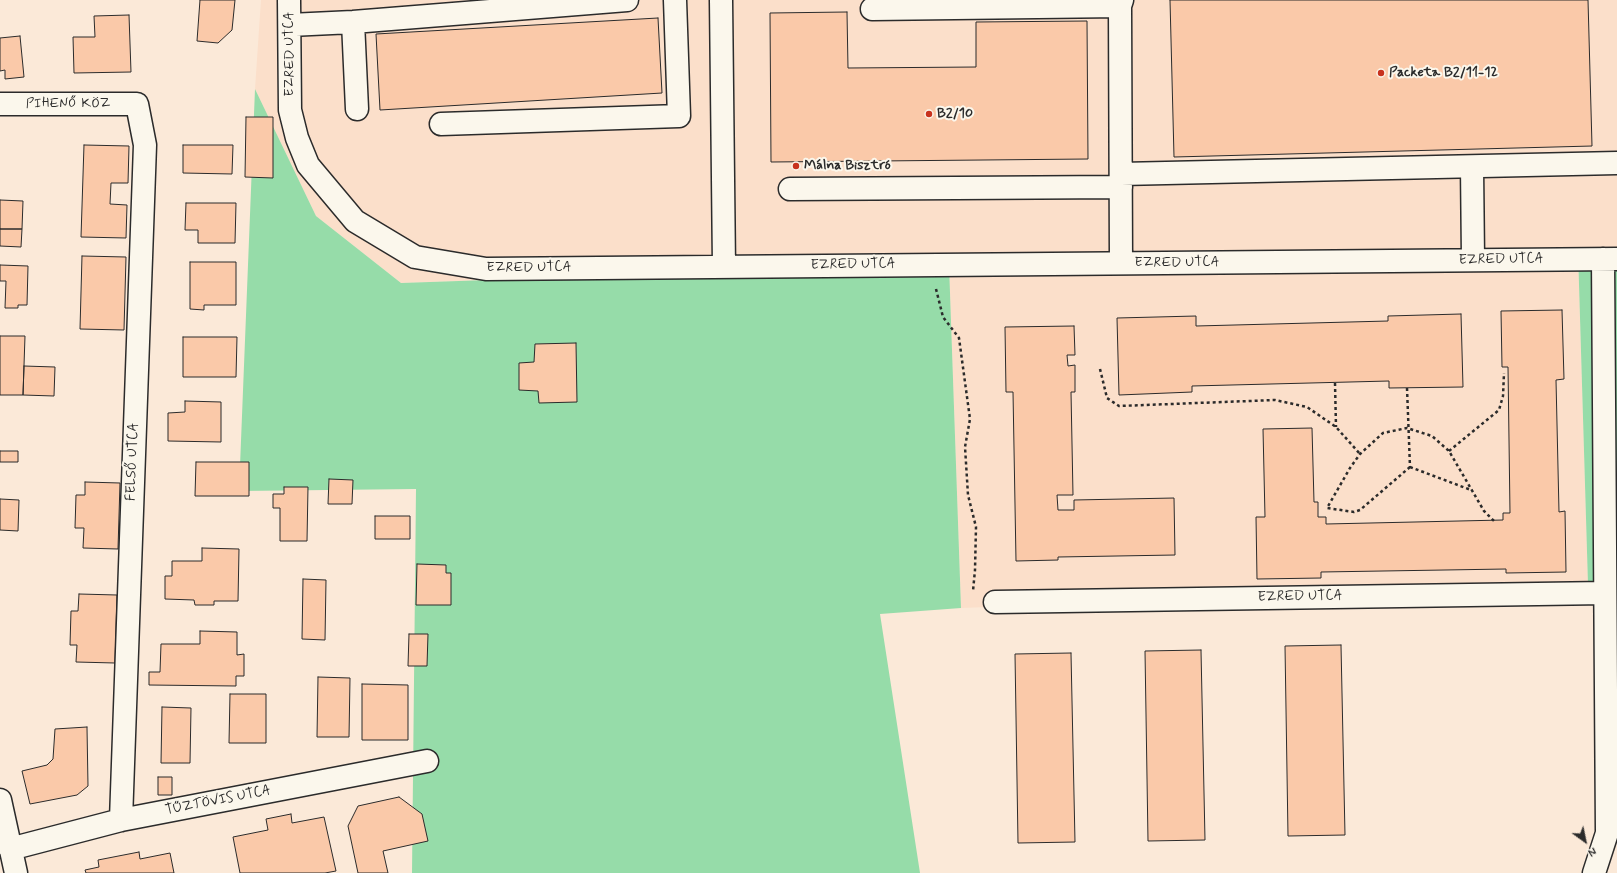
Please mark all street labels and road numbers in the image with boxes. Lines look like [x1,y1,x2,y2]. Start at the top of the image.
street label: EZRED UTCA [282,12,298,96]
street label: PIHENŐ KÖZ [26,96,110,112]
street label: EZRED UTCA [1458,251,1544,269]
street label: EZRED UTCA [1135,255,1219,271]
street label: EZRED UTCA [810,256,896,274]
street label: EZRED UTCA [487,260,571,276]
street label: FELSŐ UTCA [123,423,143,501]
street label: EZRED UTCA [1257,588,1343,606]
street label: TŰZTÖVIS UTCA [164,783,272,819]

